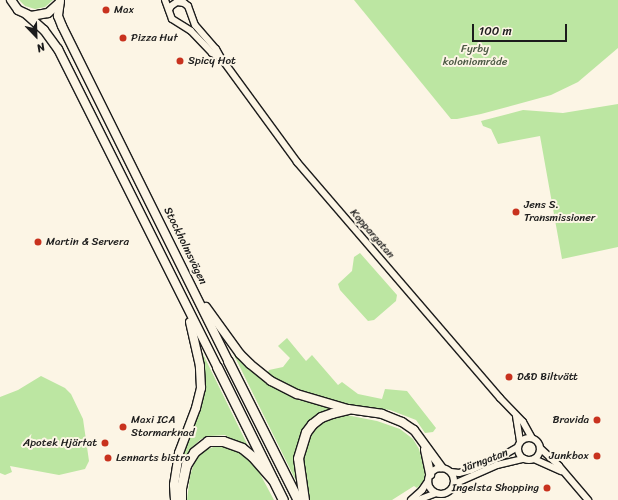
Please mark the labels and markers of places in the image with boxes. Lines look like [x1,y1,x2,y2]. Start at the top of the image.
place label: Max [114,3,134,17]
marker: Max [101,5,111,15]
place label: Pizza Hut [131,31,178,45]
marker: Pizza Hut [118,33,128,43]
place label: Spicy Hot [188,54,236,68]
marker: Spicy Hot [175,56,185,66]
place label: Jens S. Transmissioner [524,199,595,225]
marker: Jens S. Transmissioner [511,207,521,217]
place label: Martin & Servera [46,235,129,249]
marker: Martin & Servera [33,237,43,247]
place label: D&D Biltvätt [517,370,578,384]
marker: D&D Biltvätt [504,372,514,382]
place label: Bravida [553,413,589,427]
place label: Maxi ICA Stormarknad [131,414,194,440]
marker: Bravida [592,415,602,425]
marker: Maxi ICA Stormarknad [118,422,128,432]
place label: Apotek Hjärtat [23,436,97,450]
marker: Apotek Hjärtat [100,438,110,448]
place label: Junkbox [549,449,589,463]
place label: Lennarts bistro [116,451,190,465]
marker: Junkbox [592,451,602,461]
marker: Lennarts bistro [103,453,113,463]
place label: Ingelsta Shopping [452,481,539,495]
marker: Ingelsta Shopping [542,483,552,493]

